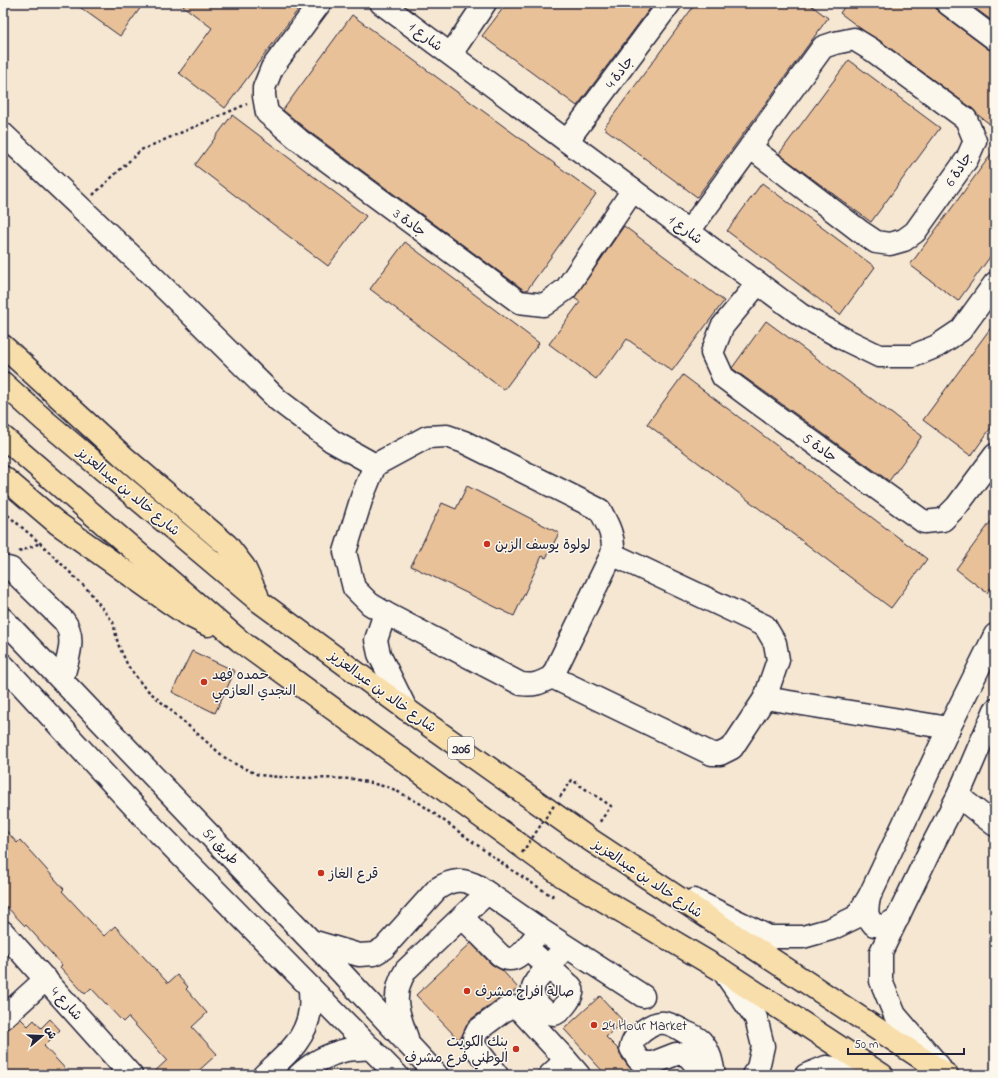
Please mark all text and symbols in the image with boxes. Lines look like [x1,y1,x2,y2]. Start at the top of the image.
street label: شارع 1 [404,17,447,57]
street label: جادة 4 [601,52,640,94]
street label: جادة 6 [940,149,978,191]
street label: جادة 3 [388,204,430,242]
street label: شارع 1 [664,210,707,250]
street label: جادة 5 [797,428,841,468]
street label: شارع خالد بن عبدالعزيز [71,442,184,542]
place label: لولوة يوسف الزبن [495,535,591,556]
marker: لولوة يوسف الزبن [482,539,492,549]
street label: شارع خالد بن عبدالعزيز [323,645,440,739]
place label: حمده فهد النجدي العازمي [212,665,296,703]
marker: حمده فهد النجدي العازمي [199,677,209,687]
road number: 206 [448,737,474,759]
street label: طريق 51 [197,823,243,871]
street label: شارع خالد بن عبدالعزيز [587,834,706,924]
place label: قرع الغاز [328,864,378,885]
marker: قرع الغاز [316,868,326,878]
street label: شارع 4 [45,982,87,1026]
place label: صالة افراح مشرف [475,982,574,1003]
marker: صالة افراح مشرف [462,986,472,996]
north arrow [22,1016,62,1056]
place label: 24 Hour Market [602,1016,687,1037]
marker: 24 Hour Market [589,1020,599,1030]
text: ش [41,1025,60,1041]
scale bar [848,1030,964,1056]
place label: بنك الكويت الوطني فرع مشرف [405,1032,508,1070]
text: 50 m [854,1036,878,1054]
marker: بنك الكويت الوطني فرع مشرف [511,1044,521,1054]

